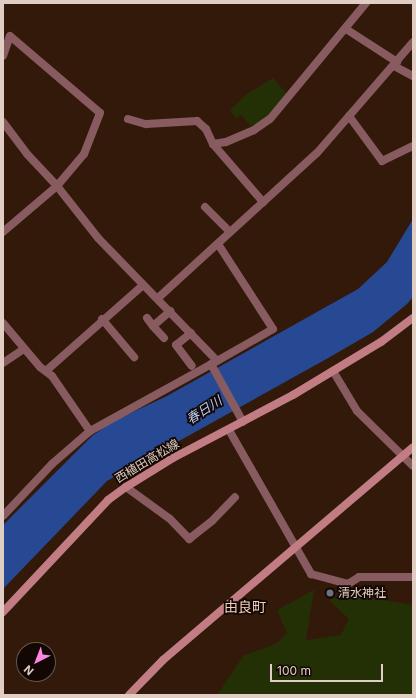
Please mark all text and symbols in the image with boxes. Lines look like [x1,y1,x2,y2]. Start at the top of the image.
water label: 春日川 [183,393,225,427]
street label: 西植田高松線 [112,436,182,486]
place label: 清水神社 [338,586,386,600]
marker: 清水神社 [325,588,335,598]
district label: 由良町 [224,599,266,615]
north arrow [16,642,56,682]
scale bar [272,656,385,682]
text: N [21,662,36,678]
text: 100 m [277,663,311,678]

